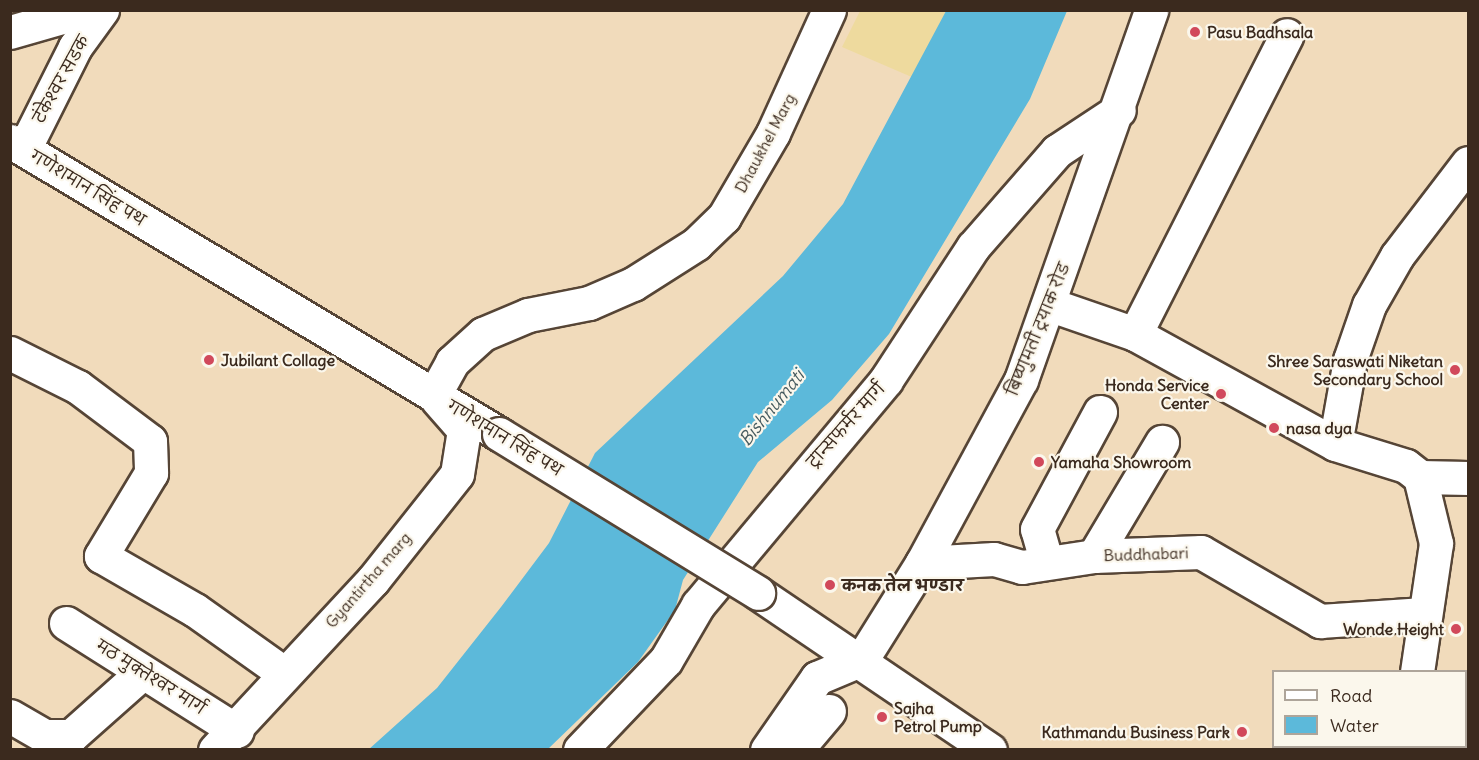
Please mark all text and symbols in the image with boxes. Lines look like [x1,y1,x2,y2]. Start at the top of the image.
place label: Pasu Badhsala [1207,22,1313,42]
marker: Pasu Badhsala [1188,25,1202,39]
street label: टंकेश्वर सडक [29,32,93,126]
street label: Dhaukhel Marg [731,90,799,196]
street label: गणेशमान सिंह पथ [27,146,149,230]
street label: बिष्णुमती ट्रयाक रोड [1003,260,1073,398]
place label: Jubilant Collage [221,350,335,370]
place label: Shree Saraswati Niketan Secondary School [1267,351,1443,389]
marker: Jubilant Collage [202,353,216,367]
marker: Shree Saraswati Niketan Secondary School [1448,363,1462,377]
water label: Bishnumati [735,366,809,450]
place label: Honda Service Center [1105,375,1209,413]
street label: ट्रान्सफर्मर मार्ग [803,379,889,471]
marker: Honda Service Center [1214,387,1228,401]
street label: गणेशमान सिंह पथ [444,396,566,480]
place label: nasa dya [1286,418,1352,438]
marker: nasa dya [1267,421,1281,435]
place label: Yamaha Showroom [1051,452,1191,472]
marker: Yamaha Showroom [1032,455,1046,469]
street label: Gyantirtha marg [321,528,415,632]
street label: Buddhabari [1103,543,1189,565]
place label: कनक तेल भण्डार [842,575,964,595]
marker: कनक तेल भण्डार [823,578,837,592]
place label: Wonde Height [1343,619,1444,639]
marker: Wonde Height [1449,622,1463,636]
street label: मठ मुक्तेश्वर मार्ग [93,636,209,718]
legend [1272,670,1467,748]
text: Road [1330,684,1372,707]
place label: Sajha Petrol Pump [894,698,982,736]
marker: Sajha Petrol Pump [875,710,889,724]
text: Water [1330,714,1379,737]
place label: Kathmandu Business Park [1041,722,1230,742]
marker: Kathmandu Business Park [1235,725,1249,739]

